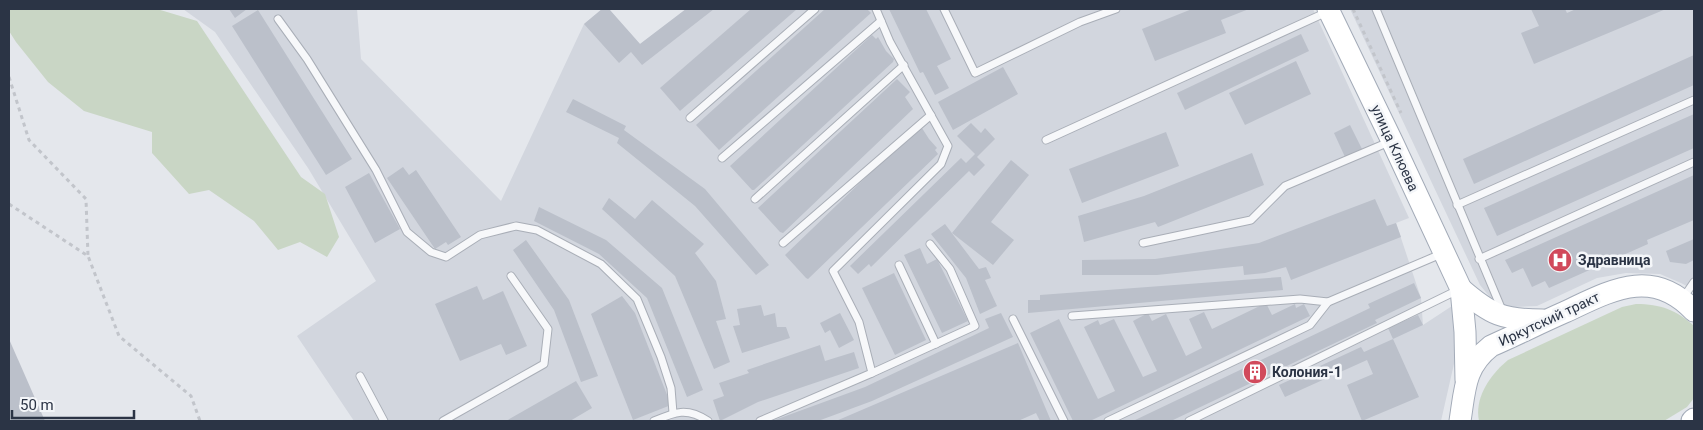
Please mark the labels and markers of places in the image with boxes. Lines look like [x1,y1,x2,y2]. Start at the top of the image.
hospital icon: Здравница [1547,247,1573,273]
place label: Здравница [1578,252,1651,268]
building icon: Колония-1 [1242,359,1268,385]
place label: Колония-1 [1272,364,1342,380]

